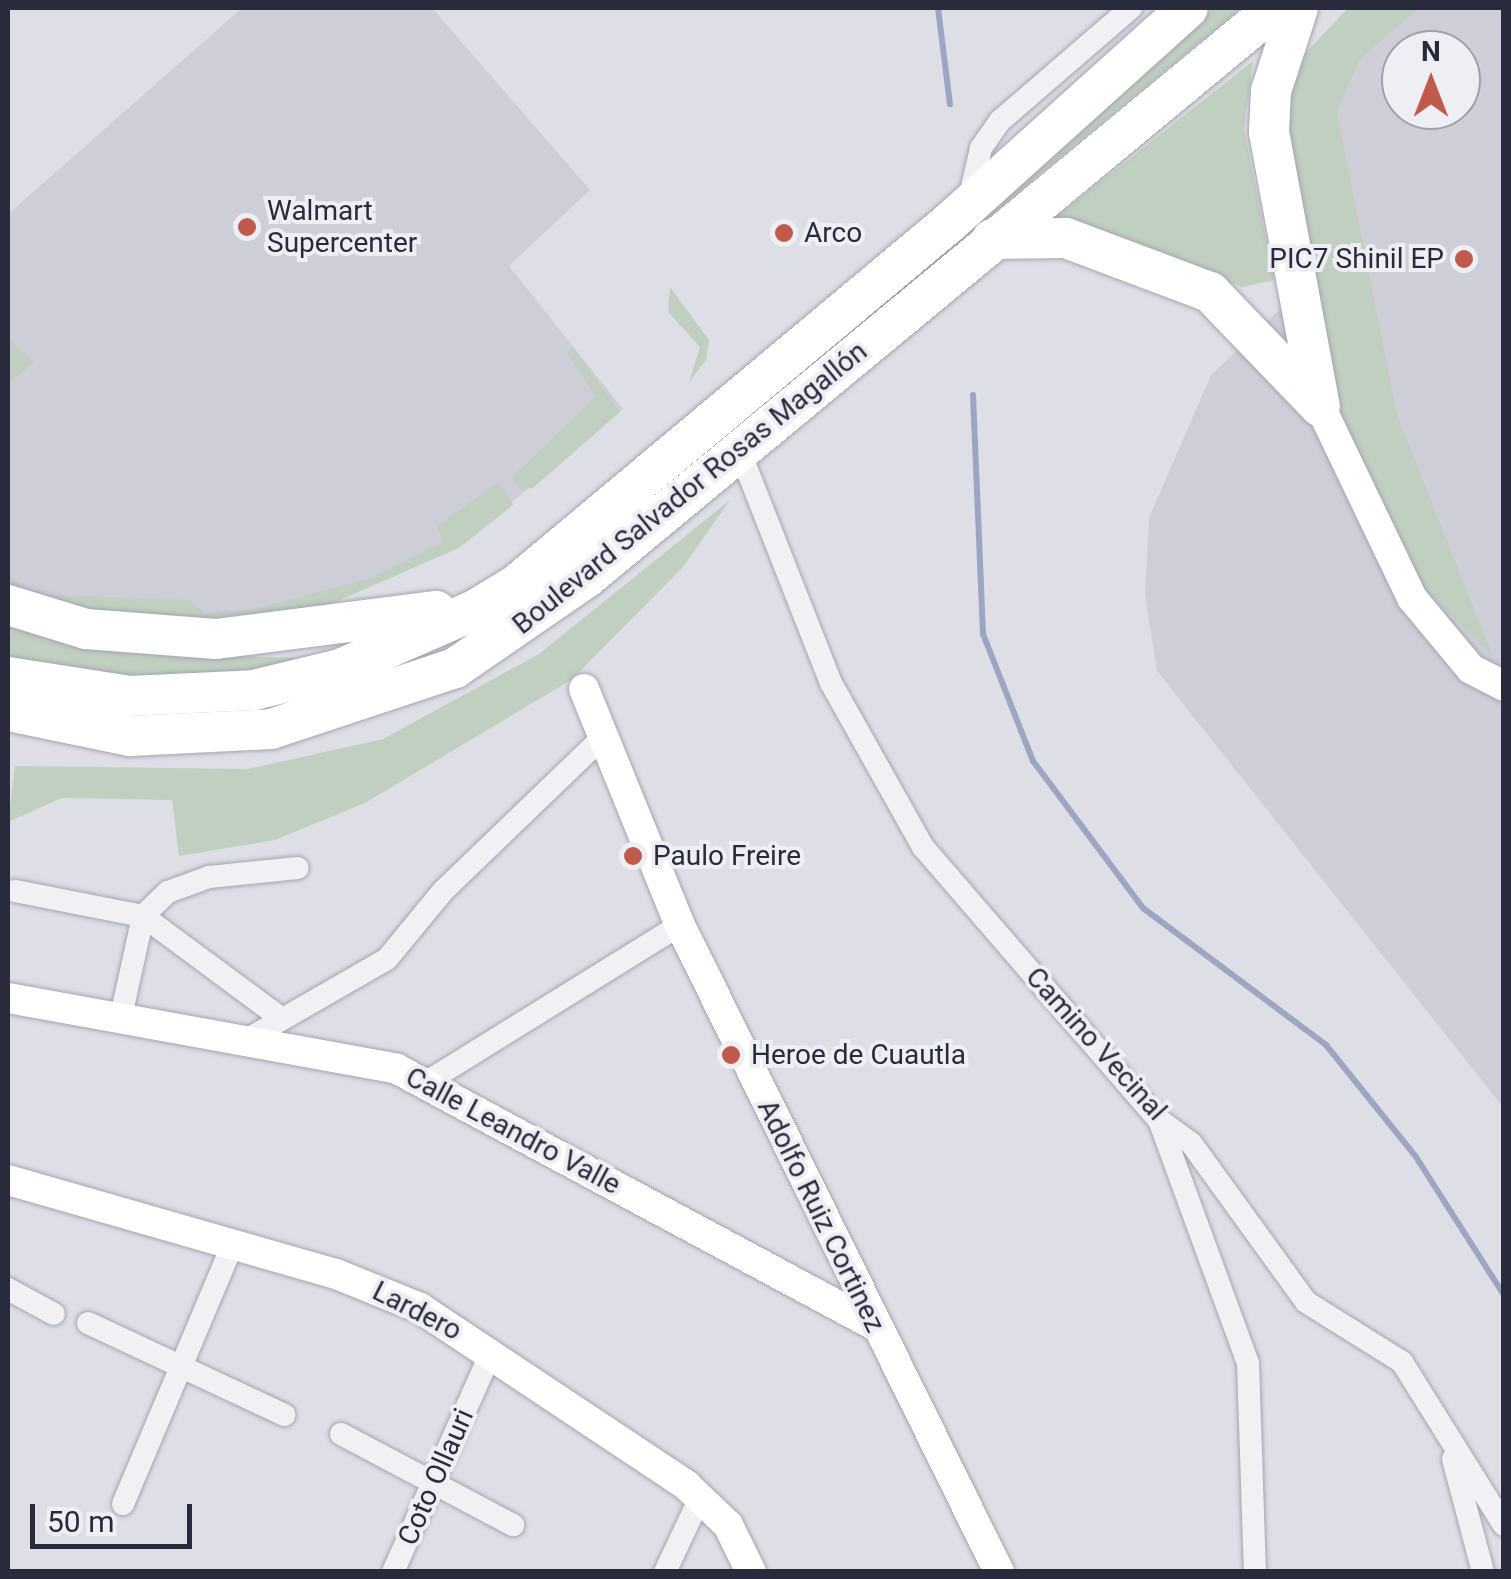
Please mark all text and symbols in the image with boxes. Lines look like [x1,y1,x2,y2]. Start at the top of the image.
north arrow [1381,30,1481,130]
text: N [1421,35,1441,68]
place label: Walmart Supercenter [267,194,417,260]
marker: Walmart Supercenter [236,216,258,238]
place label: Arco [804,216,862,250]
marker: Arco [773,222,795,244]
place label: PIC7 Shinil EP [1269,242,1444,276]
marker: PIC7 Shinil EP [1453,248,1475,270]
street label: Boulevard Salvador Rosas Magallón [506,335,874,641]
place label: Paulo Freire [653,839,801,873]
marker: Paulo Freire [622,845,644,867]
street label: Camino Vecinal [1019,961,1173,1127]
place label: Heroe de Cuautla [751,1038,966,1072]
marker: Heroe de Cuautla [720,1044,742,1066]
street label: Calle Leandro Valle [400,1060,626,1202]
street label: Adolfo Ruiz Cortinez [750,1094,892,1338]
street label: Lardero [367,1274,467,1348]
street label: Coto Ollauri [391,1404,481,1550]
scale bar [35,1484,198,1546]
text: 50 m [47,1504,114,1539]

